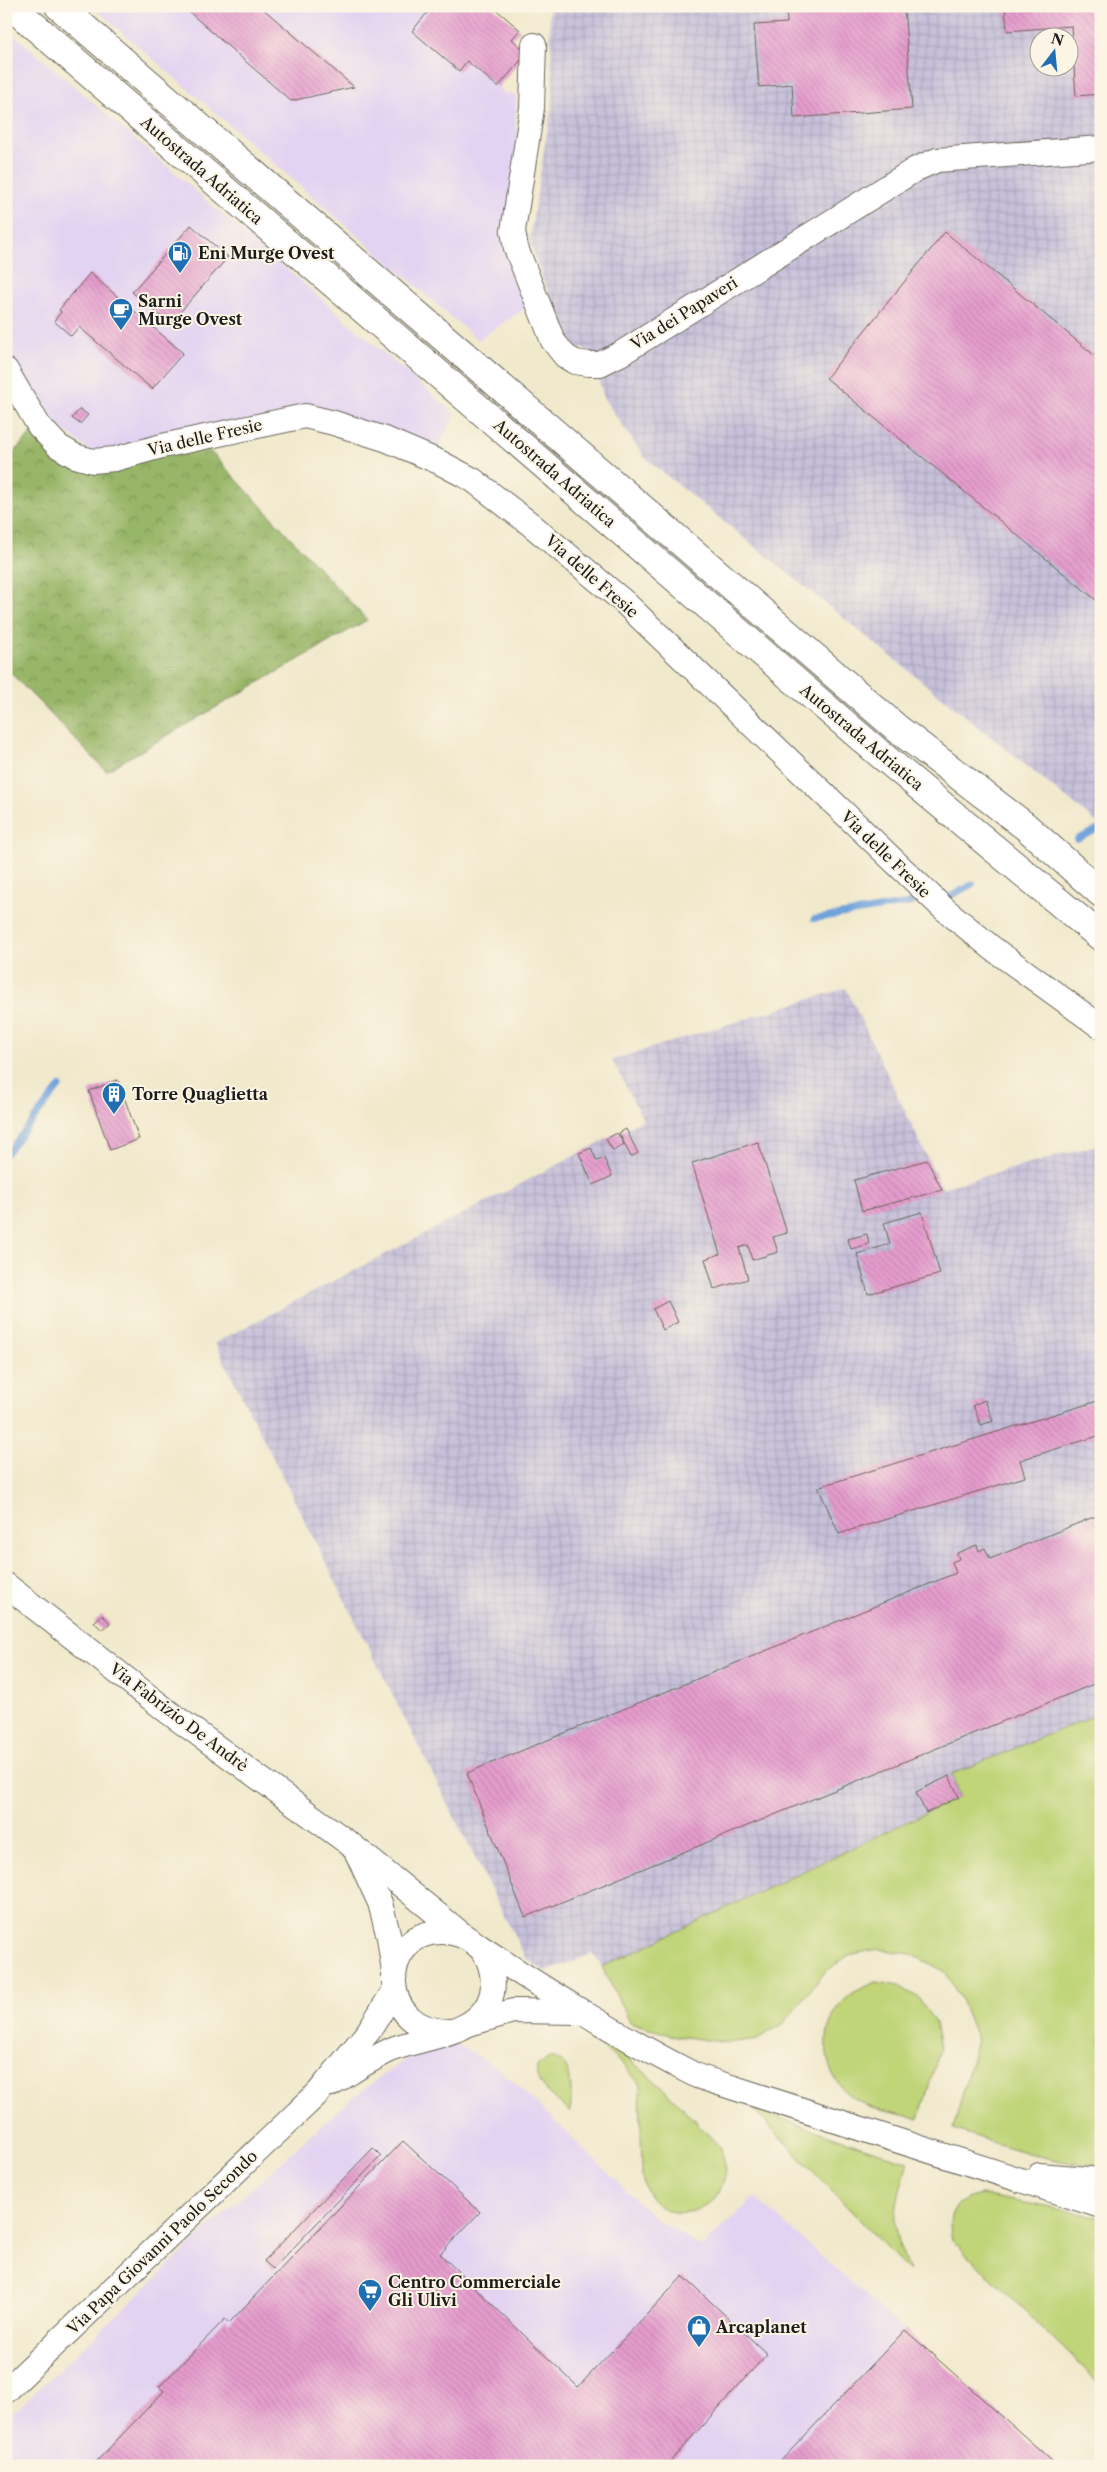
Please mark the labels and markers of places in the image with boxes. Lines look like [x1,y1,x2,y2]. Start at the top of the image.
fuel station icon: Eni Murge Ovest [167,240,193,274]
place label: Eni Murge Ovest [198,243,335,263]
place label: Sarni Murge Ovest [138,291,243,329]
cafe icon: Sarni Murge Ovest [108,297,134,331]
building icon: Torre Quaglietta [101,1081,127,1115]
place label: Torre Quaglietta [132,1084,269,1104]
place label: Centro Commerciale Gli Ulivi [388,2272,561,2310]
supermarket icon: Centro Commerciale Gli Ulivi [357,2278,383,2312]
shop icon: Arcaplanet [686,2314,712,2348]
place label: Arcaplanet [715,2317,807,2337]

